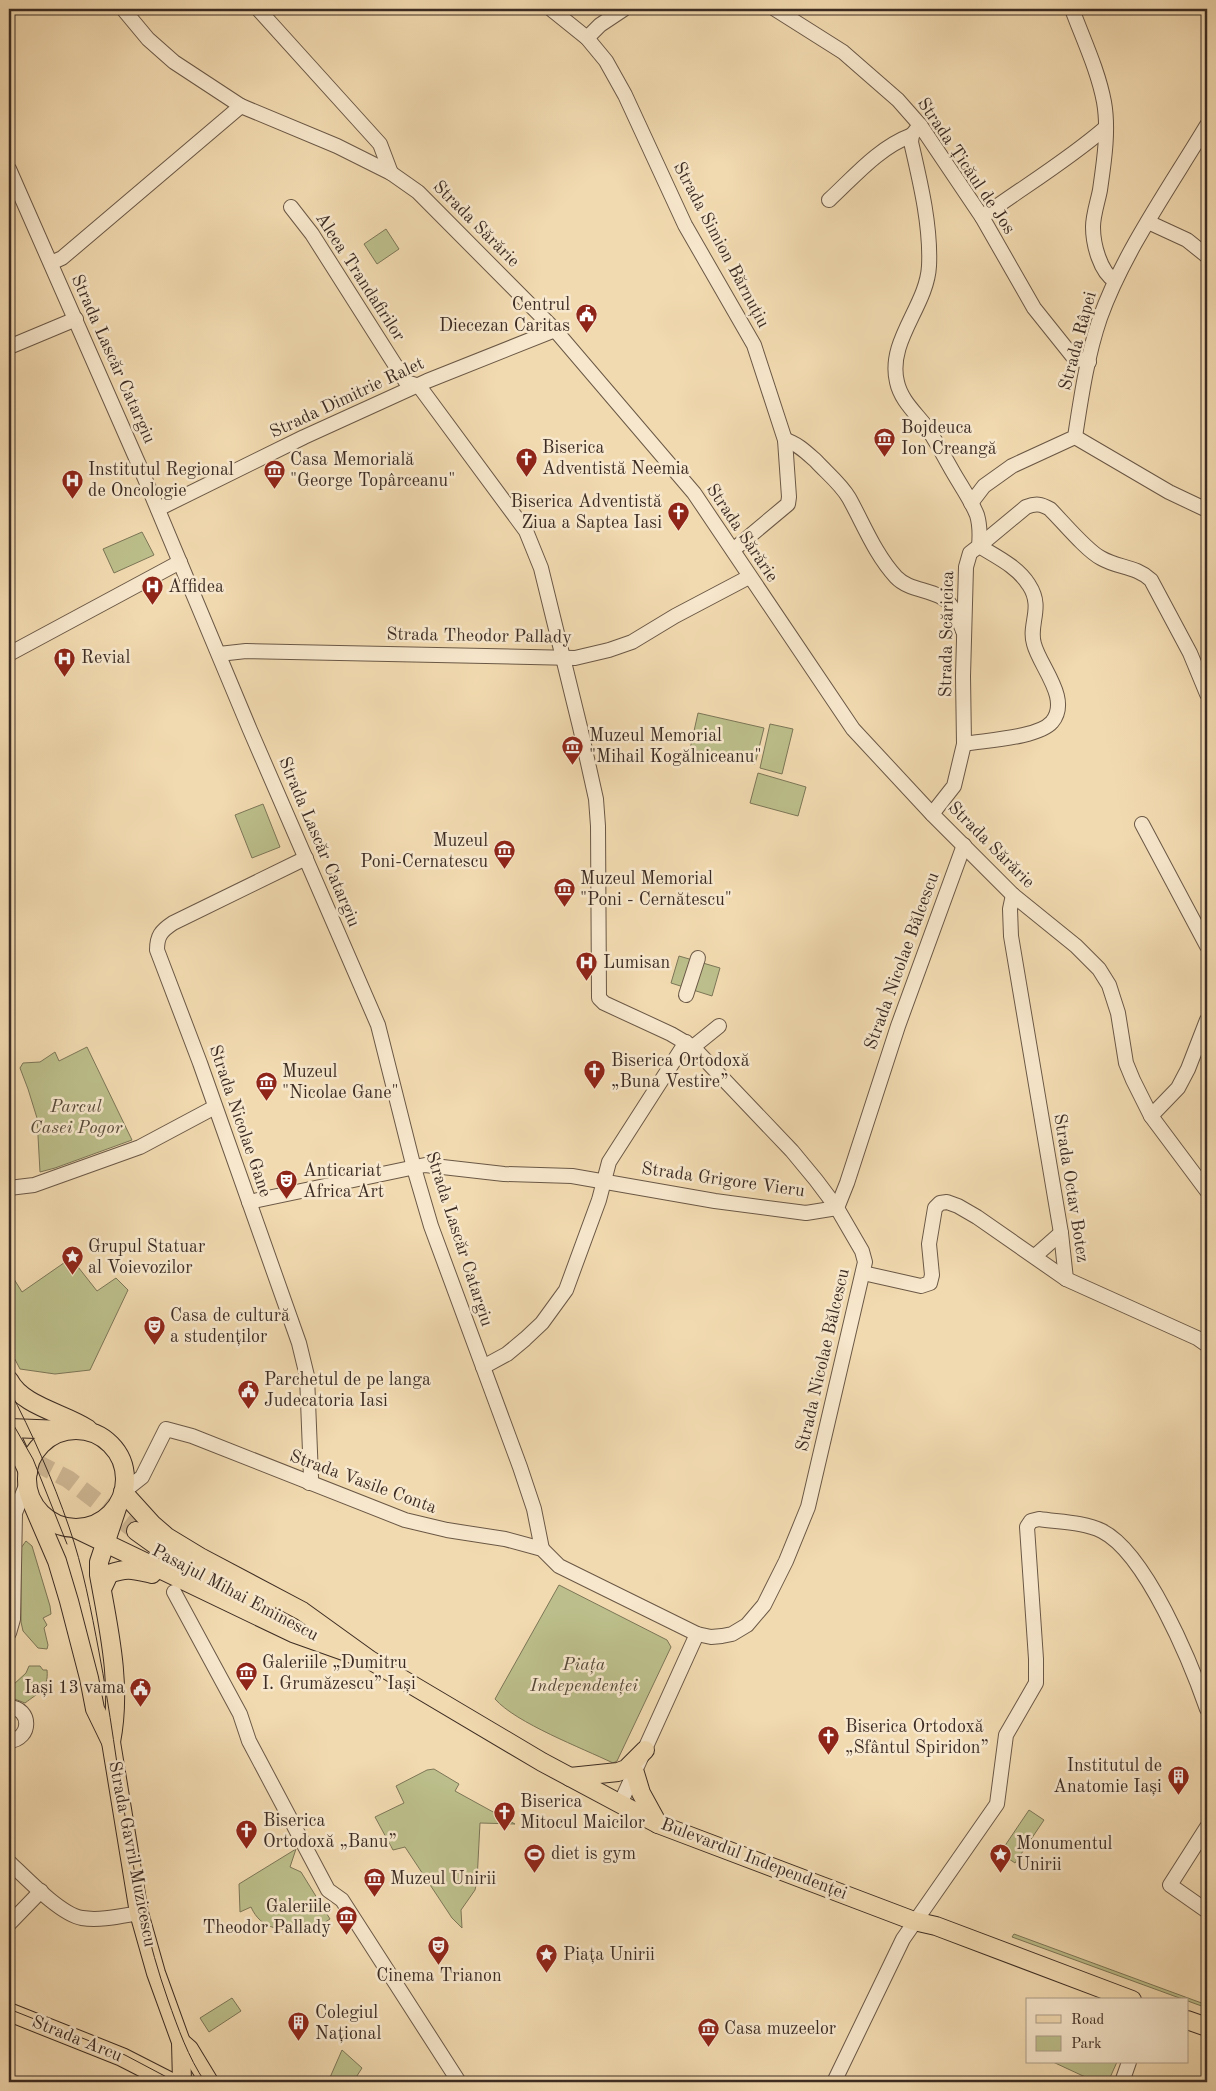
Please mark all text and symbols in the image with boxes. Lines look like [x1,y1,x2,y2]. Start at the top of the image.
street label: Strada Țicăul de Jos [913,95,1018,238]
street label: Strada Simion Bărnuțiu [669,159,772,332]
street label: Strada Sărărie [429,177,523,271]
street label: Aleea Trandafirilor [312,210,409,345]
street label: Strada Lascăr Catargiu [68,272,159,446]
street label: Strada Râpei [1056,290,1100,392]
place label: Centrul Diecezan Caritas [439,296,570,335]
public building icon: Centrul Diecezan Caritas [574,303,598,334]
street label: Strada Dimitrie Ralet [267,354,427,442]
place label: Bojdeuca Ion Creangă [901,419,997,458]
museum icon: Bojdeuca Ion Creangă [873,426,897,457]
place label: Biserica Adventistă Neemia [542,439,690,478]
church icon: Biserica Adventistă Neemia [514,446,538,477]
place label: Casa Memorială "George Topârceanu" [290,451,455,490]
museum icon: Casa Memorială "George Topârceanu" [262,458,286,489]
place label: Institutul Regional de Oncologie [88,461,234,500]
hospital icon: Institutul Regional de Oncologie [60,468,84,499]
street label: Strada Sărărie [703,481,781,585]
place label: Biserica Adventistă Ziua a Saptea Iasi [511,493,662,532]
church icon: Biserica Adventistă Ziua a Saptea Iasi [666,500,690,531]
street label: Strada Scăricica [937,570,957,697]
hospital icon: Affidea [140,575,164,606]
place label: Affidea [168,578,224,596]
street label: Strada Theodor Pallady [386,625,572,647]
hospital icon: Revial [53,646,77,677]
place label: Revial [81,649,130,667]
place label: Muzeul Memorial "Mihail Kogălniceanu" [589,727,762,766]
museum icon: Muzeul Memorial "Mihail Kogălniceanu" [561,734,585,765]
street label: Strada Lascăr Catargiu [275,754,363,930]
street label: Strada Sărărie [944,798,1038,892]
place label: Muzeul Poni-Cernatescu [360,832,488,871]
museum icon: Muzeul Poni-Cernatescu [492,839,516,870]
place label: Muzeul Memorial "Poni - Cernătescu" [580,870,732,909]
street label: Strada Nicolae Bălcescu [862,870,943,1052]
museum icon: Muzeul Memorial "Poni - Cernătescu" [552,877,576,908]
hospital icon: Lumisan [575,951,599,982]
place label: Lumisan [603,954,671,972]
street label: Strada Nicolae Gane [206,1043,274,1199]
place label: Biserica Ortodoxă „Buna Vestire” [611,1052,750,1091]
church icon: Biserica Ortodoxă „Buna Vestire” [583,1059,607,1090]
place label: Muzeul "Nicolae Gane" [282,1063,399,1102]
museum icon: Muzeul "Nicolae Gane" [254,1070,278,1101]
park label: Parcul Casei Pogor [30,1098,124,1137]
street label: Strada Octav Botez [1050,1112,1092,1264]
street label: Strada Lascăr Catargiu [422,1149,496,1329]
street label: Strada Grigore Vieru [640,1160,806,1200]
place label: Anticariat Africa Art [303,1162,384,1201]
theatre icon: Anticariat Africa Art [275,1169,299,1200]
place label: Grupul Statuar al Voievozilor [88,1238,206,1277]
place icon: Grupul Statuar al Voievozilor [60,1245,84,1276]
street label: Strada Nicolae Bălcescu [793,1266,853,1453]
place label: Casa de cultură a studenților [170,1307,290,1347]
theatre icon: Casa de cultură a studenților [142,1314,166,1345]
place label: Parchetul de pe langa Judecatoria Iasi [264,1371,431,1410]
public building icon: Parchetul de pe langa Judecatoria Iasi [236,1378,260,1409]
street label: Strada Vasile Conta [287,1447,439,1517]
street label: Pasajul Mihai Eminescu [149,1541,322,1645]
place label: Galeriile „Dumitru I. Grumăzescu” Iași [262,1654,416,1694]
park label: Piața Independenței [529,1656,638,1696]
museum icon: Galeriile „Dumitru I. Grumăzescu” Iași [234,1661,258,1692]
public building icon: Iași 13 vama [129,1676,153,1707]
place label: Iași 13 vama [24,1679,125,1698]
place label: Biserica Ortodoxă „Sfântul Spiridon” [845,1718,989,1757]
church icon: Biserica Ortodoxă „Sfântul Spiridon” [817,1725,841,1756]
place label: Institutul de Anatomie Iași [1053,1757,1162,1797]
street label: Strada Gavril Muzicescu [105,1760,159,1949]
building icon: Institutul de Anatomie Iași [1166,1764,1190,1795]
place label: Biserica Mitocul Maicilor [520,1793,646,1832]
church icon: Biserica Mitocul Maicilor [492,1800,516,1831]
place label: Biserica Ortodoxă „Banu” [263,1812,397,1851]
street label: Bulevardul Independenței [658,1815,850,1904]
church icon: Biserica Ortodoxă „Banu” [235,1819,259,1850]
place label: Monumentul Unirii [1016,1835,1113,1874]
sports icon: diet is gym [523,1842,547,1873]
place icon: Monumentul Unirii [988,1842,1012,1873]
place label: diet is gym [551,1845,636,1863]
museum icon: Muzeul Unirii [362,1867,386,1898]
place label: Muzeul Unirii [390,1870,496,1888]
place label: Galeriile Theodor Pallady [203,1898,331,1937]
museum icon: Galeriile Theodor Pallady [335,1905,359,1936]
theatre icon: Cinema Trianon [427,1934,451,1965]
place icon: Piața Unirii [535,1943,559,1974]
place label: Piața Unirii [563,1946,655,1965]
place label: Cinema Trianon [376,1967,502,1985]
legend [1026,1998,1188,2064]
place label: Colegiul Național [315,2004,381,2044]
building icon: Colegiul Național [287,2011,311,2042]
street label: Strada Arcu [29,2013,125,2065]
text: Road [1071,2013,1105,2028]
museum icon: Casa muzeelor [696,2017,720,2048]
place label: Casa muzeelor [724,2020,837,2038]
text: Park [1071,2037,1102,2052]

